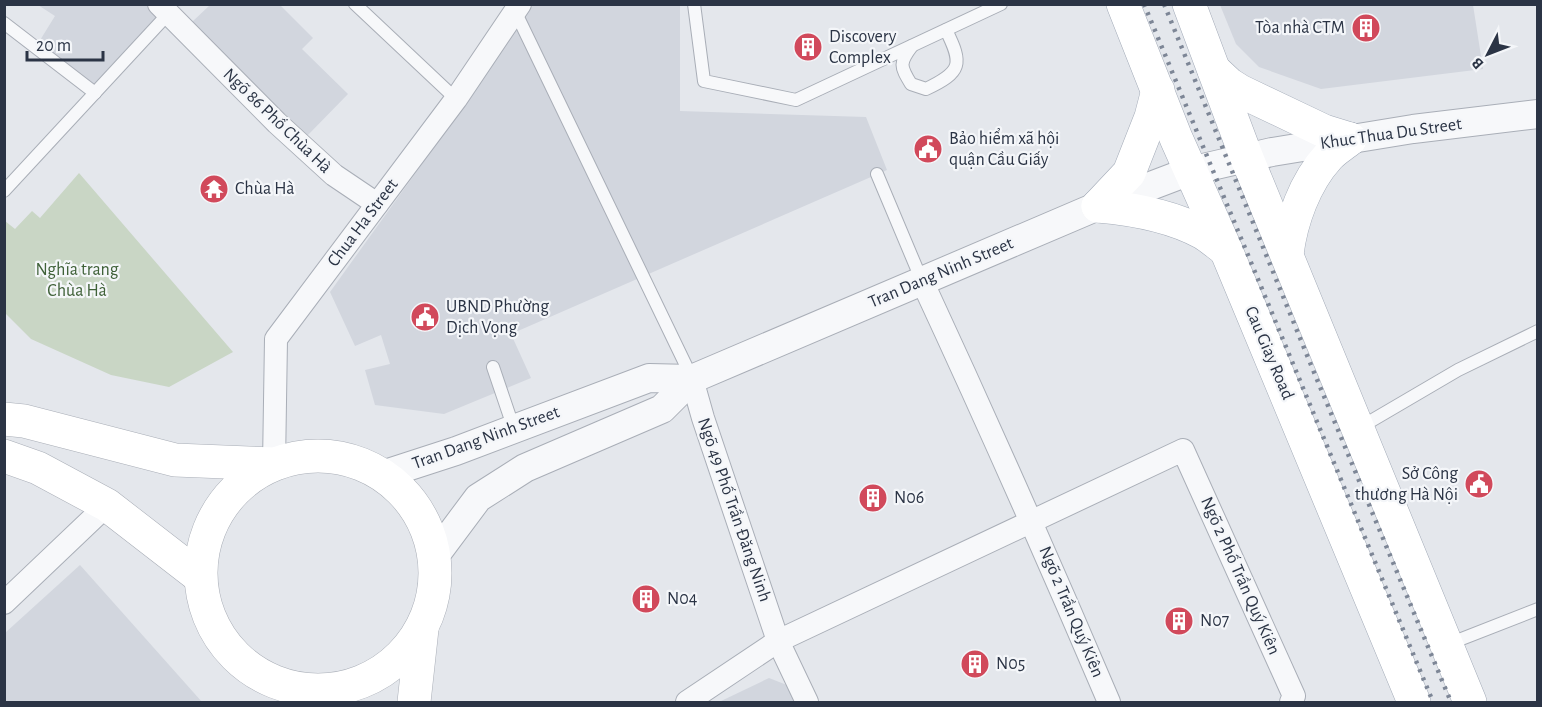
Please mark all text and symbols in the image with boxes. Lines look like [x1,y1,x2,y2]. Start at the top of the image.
building icon: Tòa nhà CTM [1350,12,1382,44]
place label: Tòa nhà CTM [1255,19,1345,37]
scale bar [27,24,104,62]
north arrow [1458,24,1518,84]
place label: Discovery Complex [829,28,897,67]
building icon: Discovery Complex [792,31,824,63]
text: 20 m [36,37,71,55]
text: B [1469,55,1487,72]
street label: Ngõ 86 Phố Chùa Hà [220,64,335,177]
street label: Khuc Thua Du Street [1319,115,1463,153]
place label: Bảo hiểm xã hội quận Cầu Giấy [949,128,1059,169]
public building icon: Bảo hiểm xã hội quận Cầu Giấy [912,133,944,165]
temple icon: Chùa Hà [198,173,230,205]
street label: Chua Ha Street [324,176,402,270]
place label: Chùa Hà [235,180,294,198]
street label: Tran Dang Ninh Street [866,234,1016,312]
park label: Nghĩa trang Chùa Hà [35,261,119,300]
place label: UBND Phường Dịch Vọng [446,298,549,337]
public building icon: UBND Phường Dịch Vọng [409,301,441,333]
street label: Cau Giay Road [1241,304,1297,402]
street label: Tran Dang Ninh Street [410,403,562,473]
street label: Ngõ 49 Phố Trần Đăng Ninh [694,415,775,604]
place label: Sở Công thương Hà Nội [1355,465,1458,504]
public building icon: Sở Công thương Hà Nội [1463,468,1495,500]
building icon: N06 [857,482,889,514]
place label: N06 [894,489,924,507]
street label: Ngõ 2 Phố Trần Quý Kiên [1197,494,1284,658]
street label: Ngõ 2 Trần Quý Kiên [1035,543,1108,680]
building icon: N04 [630,583,662,615]
place label: N04 [667,590,698,608]
building icon: N07 [1163,605,1195,637]
place label: N07 [1200,612,1229,630]
building icon: N05 [959,648,991,680]
place label: N05 [996,655,1025,673]

